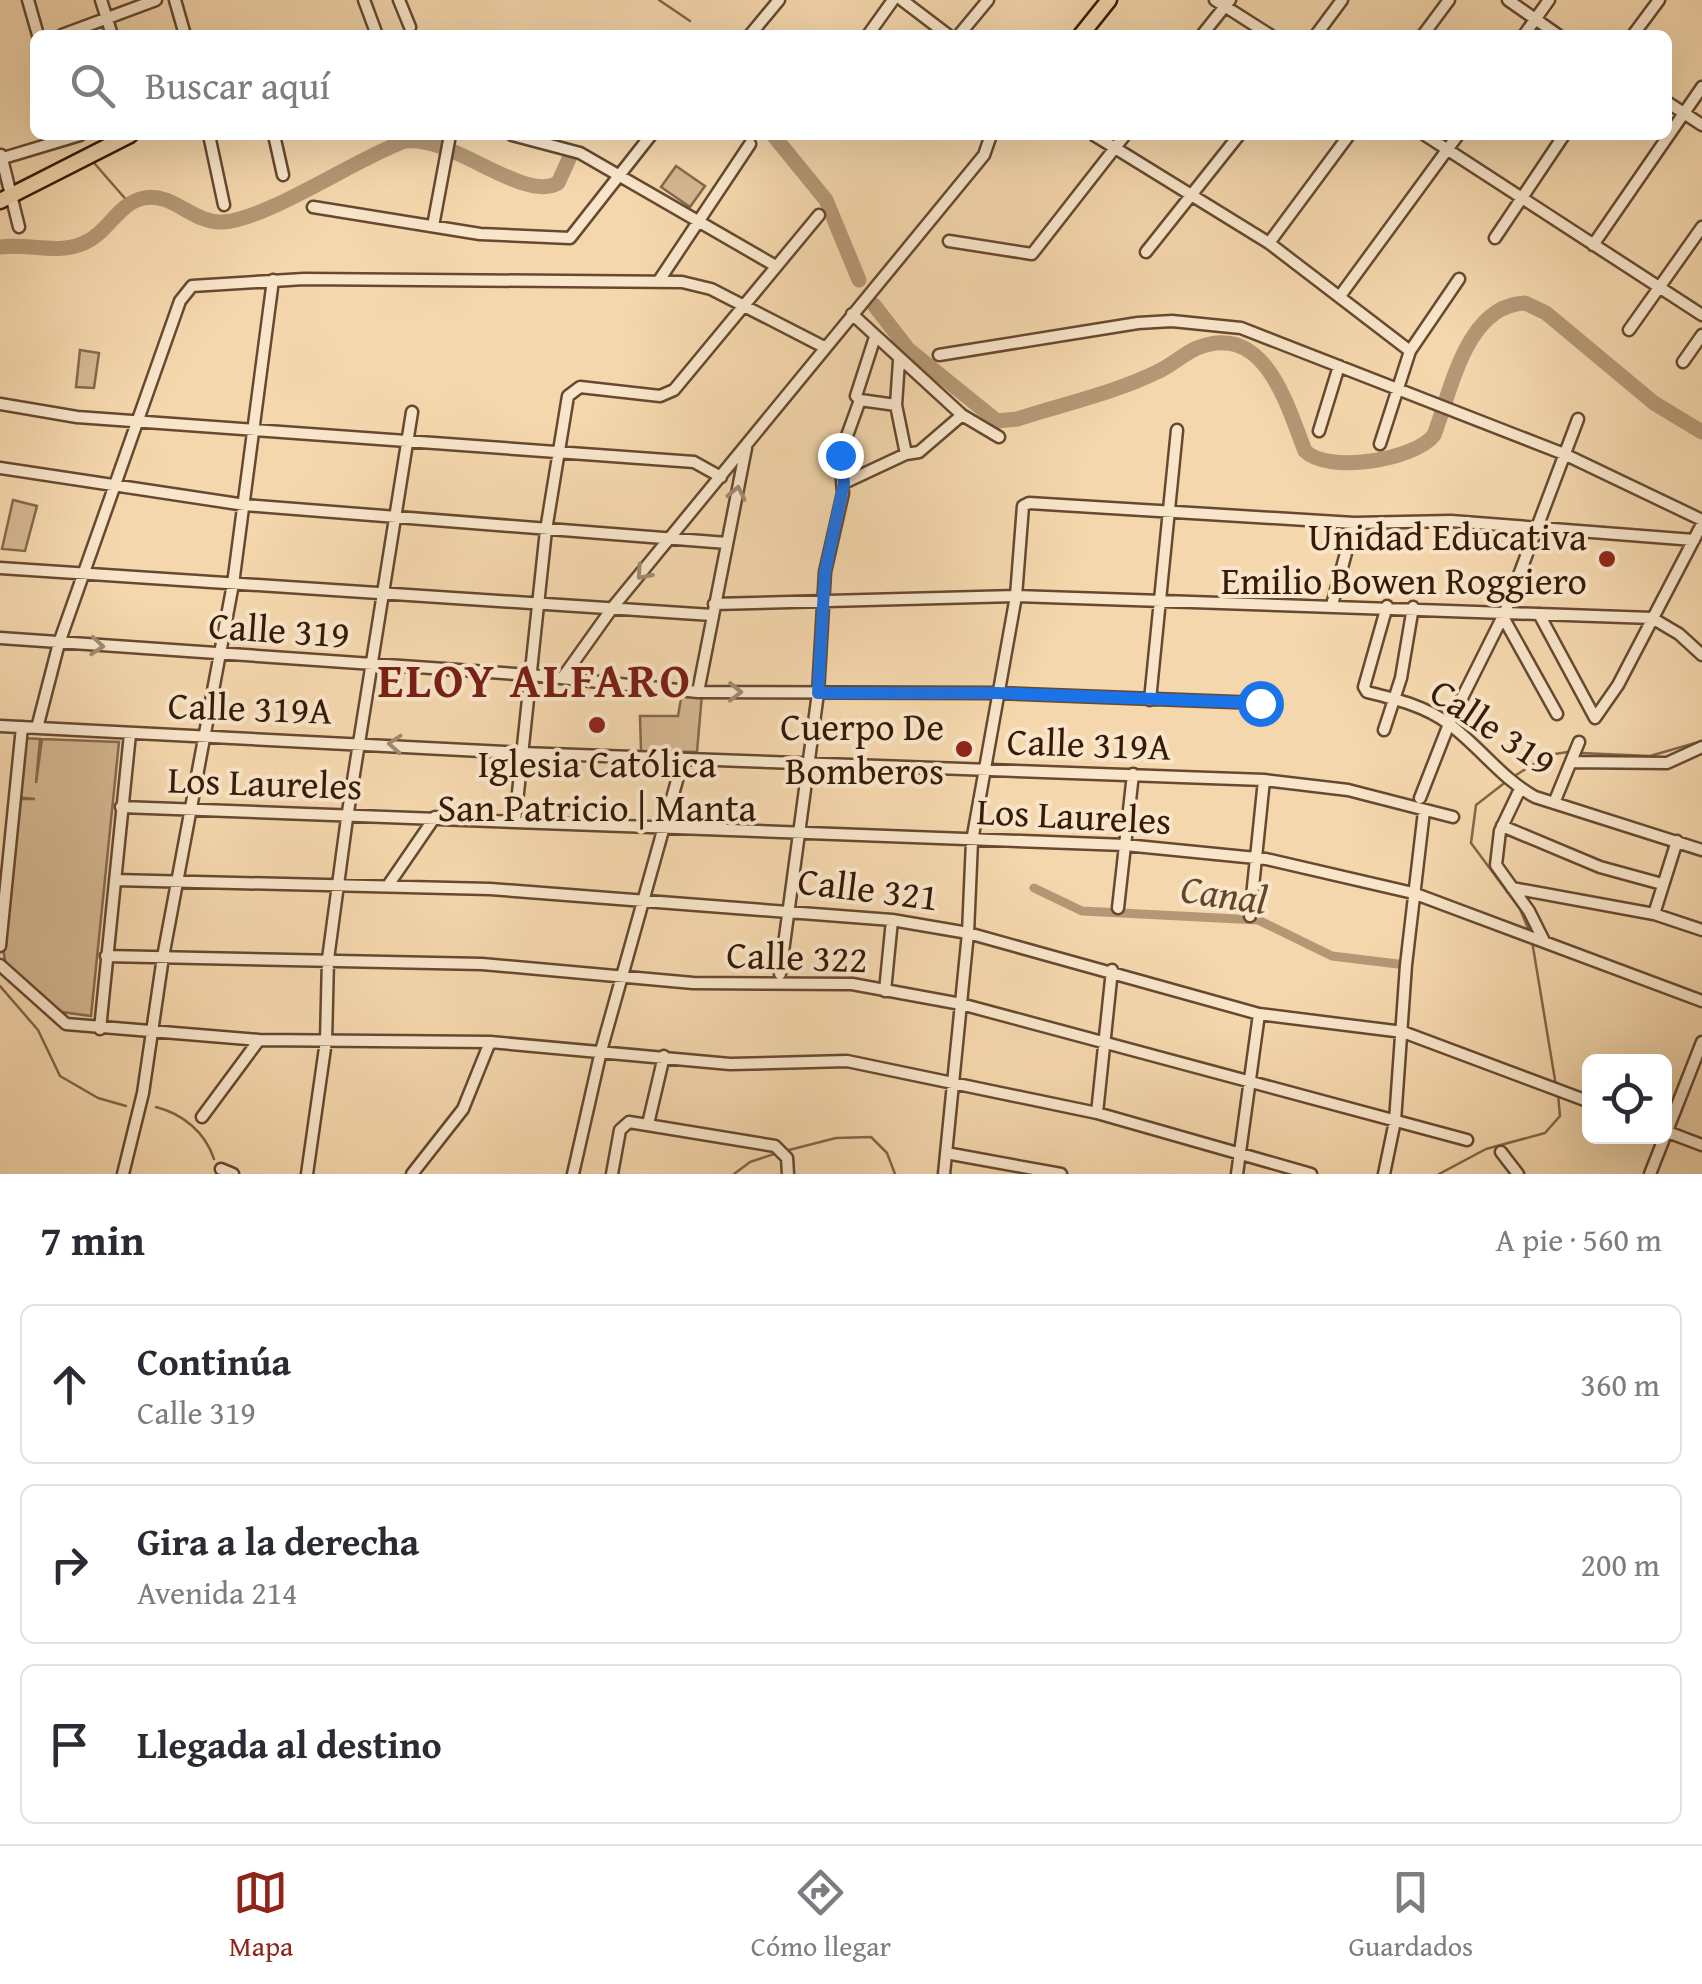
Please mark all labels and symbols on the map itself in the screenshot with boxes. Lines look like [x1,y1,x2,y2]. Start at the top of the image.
route end [818,433,864,479]
one-way arrow [725,485,746,502]
place label: Unidad Educativa Emilio Bowen Roggiero [1221,508,1587,608]
marker: Unidad Educativa Emilio Bowen Roggiero [1596,548,1618,570]
one-way arrow [636,561,654,579]
street label: Calle 319 [207,596,351,662]
one-way arrow [90,635,106,657]
district label: ELOY ALFARO [378,644,692,715]
street label: Calle 319 [1419,664,1568,789]
street label: Calle 319A [167,676,333,738]
one-way arrow [728,681,744,703]
route start [1238,681,1284,727]
place label: Cuerpo De Bomberos [780,698,944,798]
street label: Calle 319A [1006,712,1172,774]
marker: Iglesia Católica San Patricio | Manta [586,714,608,736]
one-way arrow [386,734,402,755]
place label: Iglesia Católica San Patricio | Manta [437,735,757,835]
marker: Cuerpo De Bomberos [953,738,975,760]
street label: Los Laureles [167,751,363,813]
street label: Los Laureles [975,782,1173,848]
street label: Calle 321 [795,852,942,924]
water label: Canal [1177,858,1271,929]
street label: Calle 322 [726,926,868,986]

